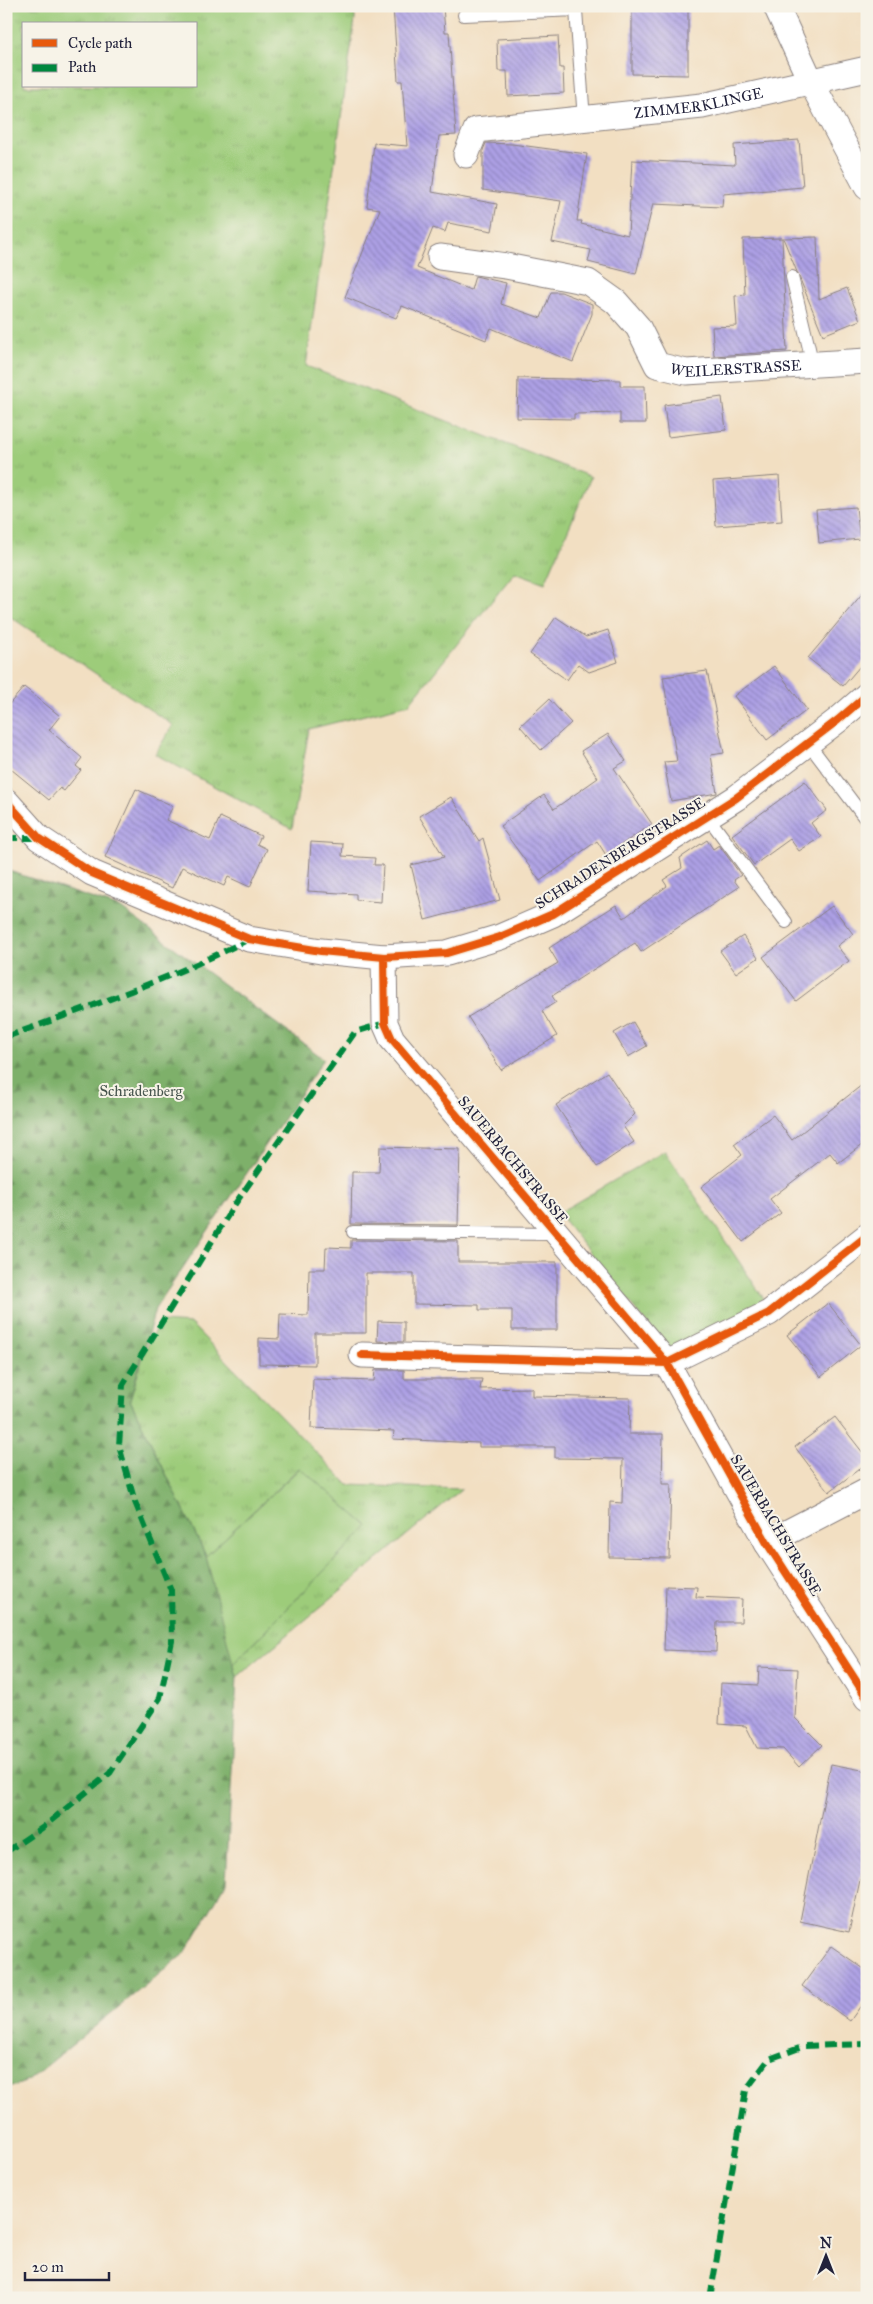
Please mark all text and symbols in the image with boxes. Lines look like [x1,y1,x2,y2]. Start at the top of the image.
legend [22,22,198,88]
text: Cycle path [68,34,133,52]
text: Path [68,58,97,76]
street label: ZIMMERKLINGE [633,84,765,122]
street label: WEILERSTRASSE [668,356,802,381]
street label: SCHRADENBERGSTRASSE [532,793,708,913]
park label: Schradenberg [99,1082,184,1100]
street label: SAUERBACHSTRASSE [454,1092,572,1228]
street label: SAUERBACHSTRASSE [727,1451,825,1599]
north arrow [800,2232,850,2282]
text: N [820,2235,832,2252]
scale bar [25,2249,109,2281]
text: 20 m [32,2258,64,2276]

